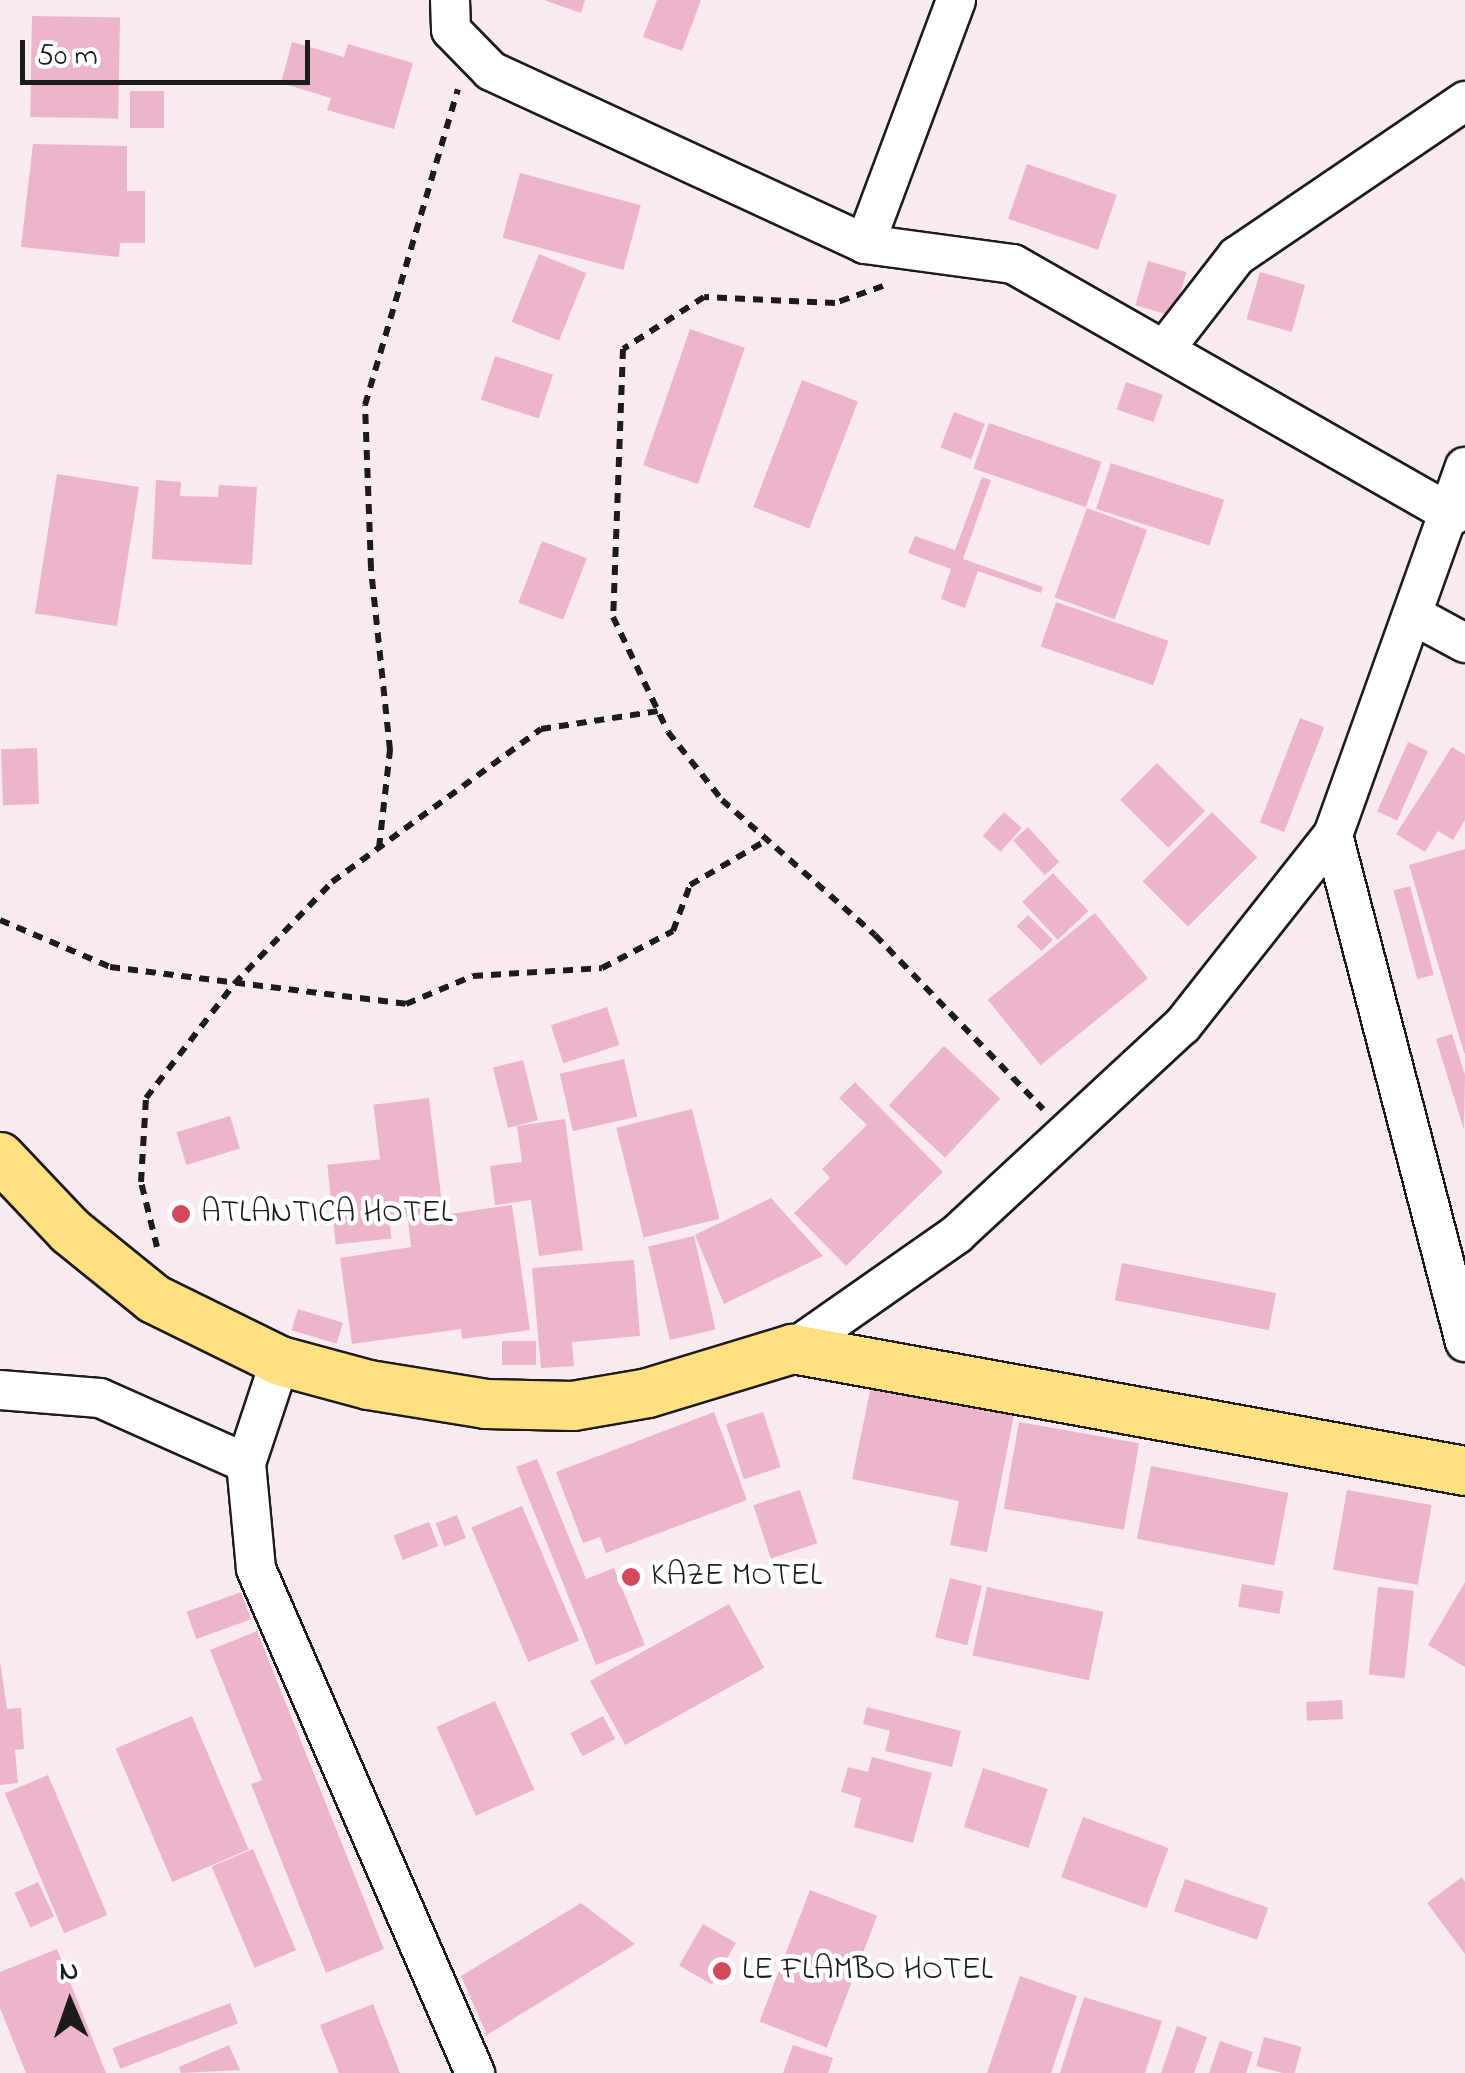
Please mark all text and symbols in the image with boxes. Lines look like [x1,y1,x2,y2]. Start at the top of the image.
scale bar [25,20,315,82]
text: 50 m [37,35,98,79]
place label: ATLANTICA HOTEL [201,1195,453,1233]
marker: ATLANTICA HOTEL [170,1203,192,1225]
place label: KAZE MOTEL [651,1558,822,1596]
marker: KAZE MOTEL [620,1566,642,1588]
text: N [59,1952,79,1993]
place label: LE FLAMBO HOTEL [742,1952,993,1990]
north arrow [20,1953,120,2053]
marker: LE FLAMBO HOTEL [711,1960,733,1982]

